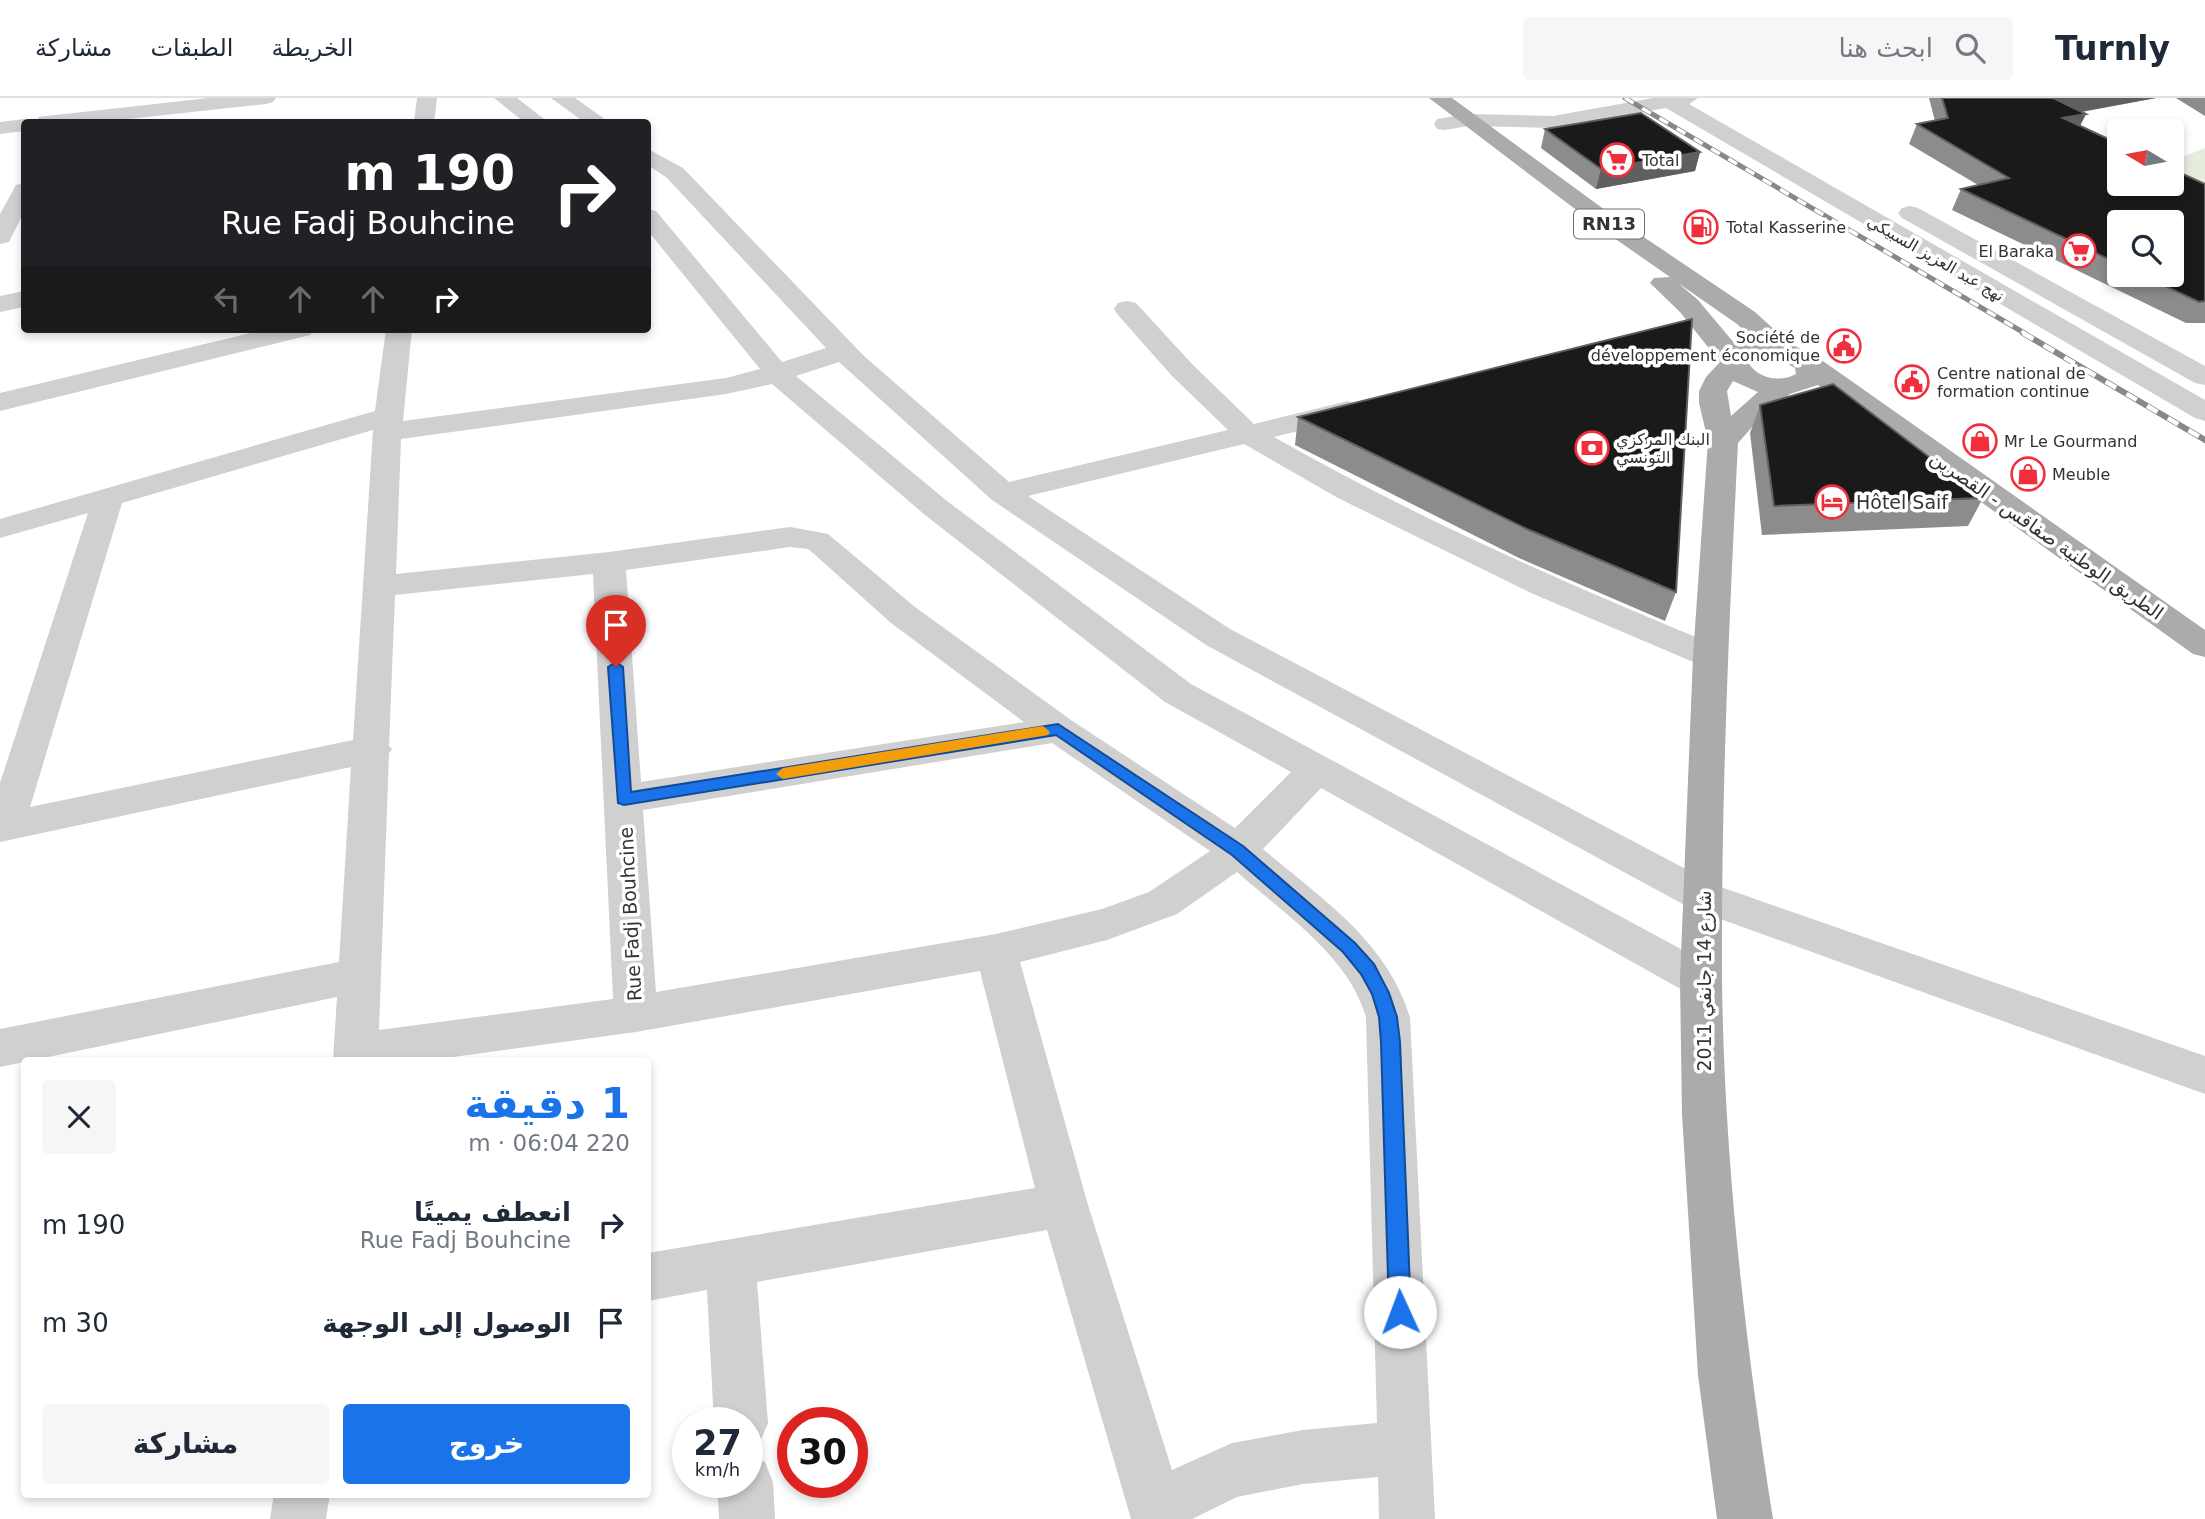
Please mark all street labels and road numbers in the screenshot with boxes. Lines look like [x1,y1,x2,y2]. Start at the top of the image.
road number: RN13 [1574,210,1644,238]
street label: نهج عبد العزيز السبيكي [1863,212,2008,306]
street label: الطريق الوطنية صفاقس - القصرين [1926,446,2168,625]
street label: Rue Fadj Bouhcine [614,826,646,1002]
street label: شارع 14 جانفي 2011 [1693,890,1716,1072]

